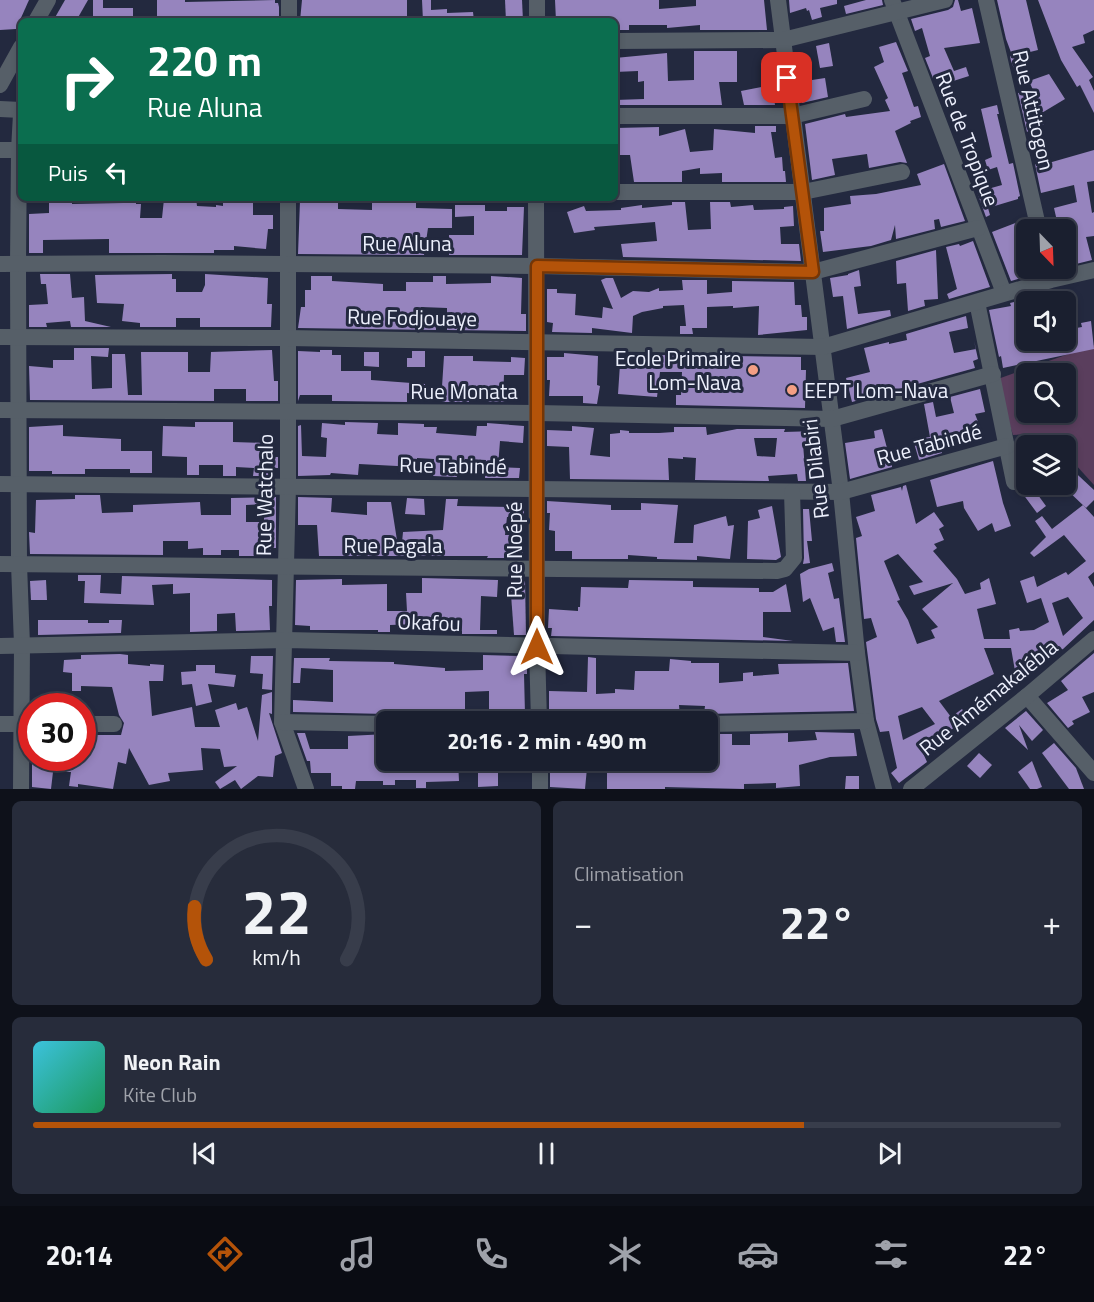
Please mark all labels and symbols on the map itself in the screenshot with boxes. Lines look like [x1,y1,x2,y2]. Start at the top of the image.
street label: Rue Attitogon [1005,47,1063,173]
pin [761,52,812,103]
street label: Rue de Tropique [928,67,1008,211]
north arrow [1016,219,1076,279]
street label: Rue Aluna [362,227,452,259]
street label: Rue Fodjouaye [347,300,477,334]
place label: Ecole Primaire Lom-Nava [615,342,741,398]
marker: Ecole Primaire Lom-Nava [746,363,760,377]
place label: EEPT Lom-Nava [804,374,949,406]
street label: Rue Monata [410,375,518,407]
marker: EEPT Lom-Nava [785,383,799,397]
street label: Rue Tabindé [873,415,985,473]
street label: Rue Dilabiri [793,417,837,521]
street label: Rue Watchalo [247,434,281,556]
street label: Rue Tabindé [399,448,507,482]
street label: Rue Noépé [498,502,530,598]
street label: Rue Pagala [344,529,443,561]
street label: Okafou [397,605,461,639]
position arrow [505,615,569,679]
street label: Rue Amémakalébla [912,631,1065,763]
speed limit sign: 30 [18,693,96,771]

